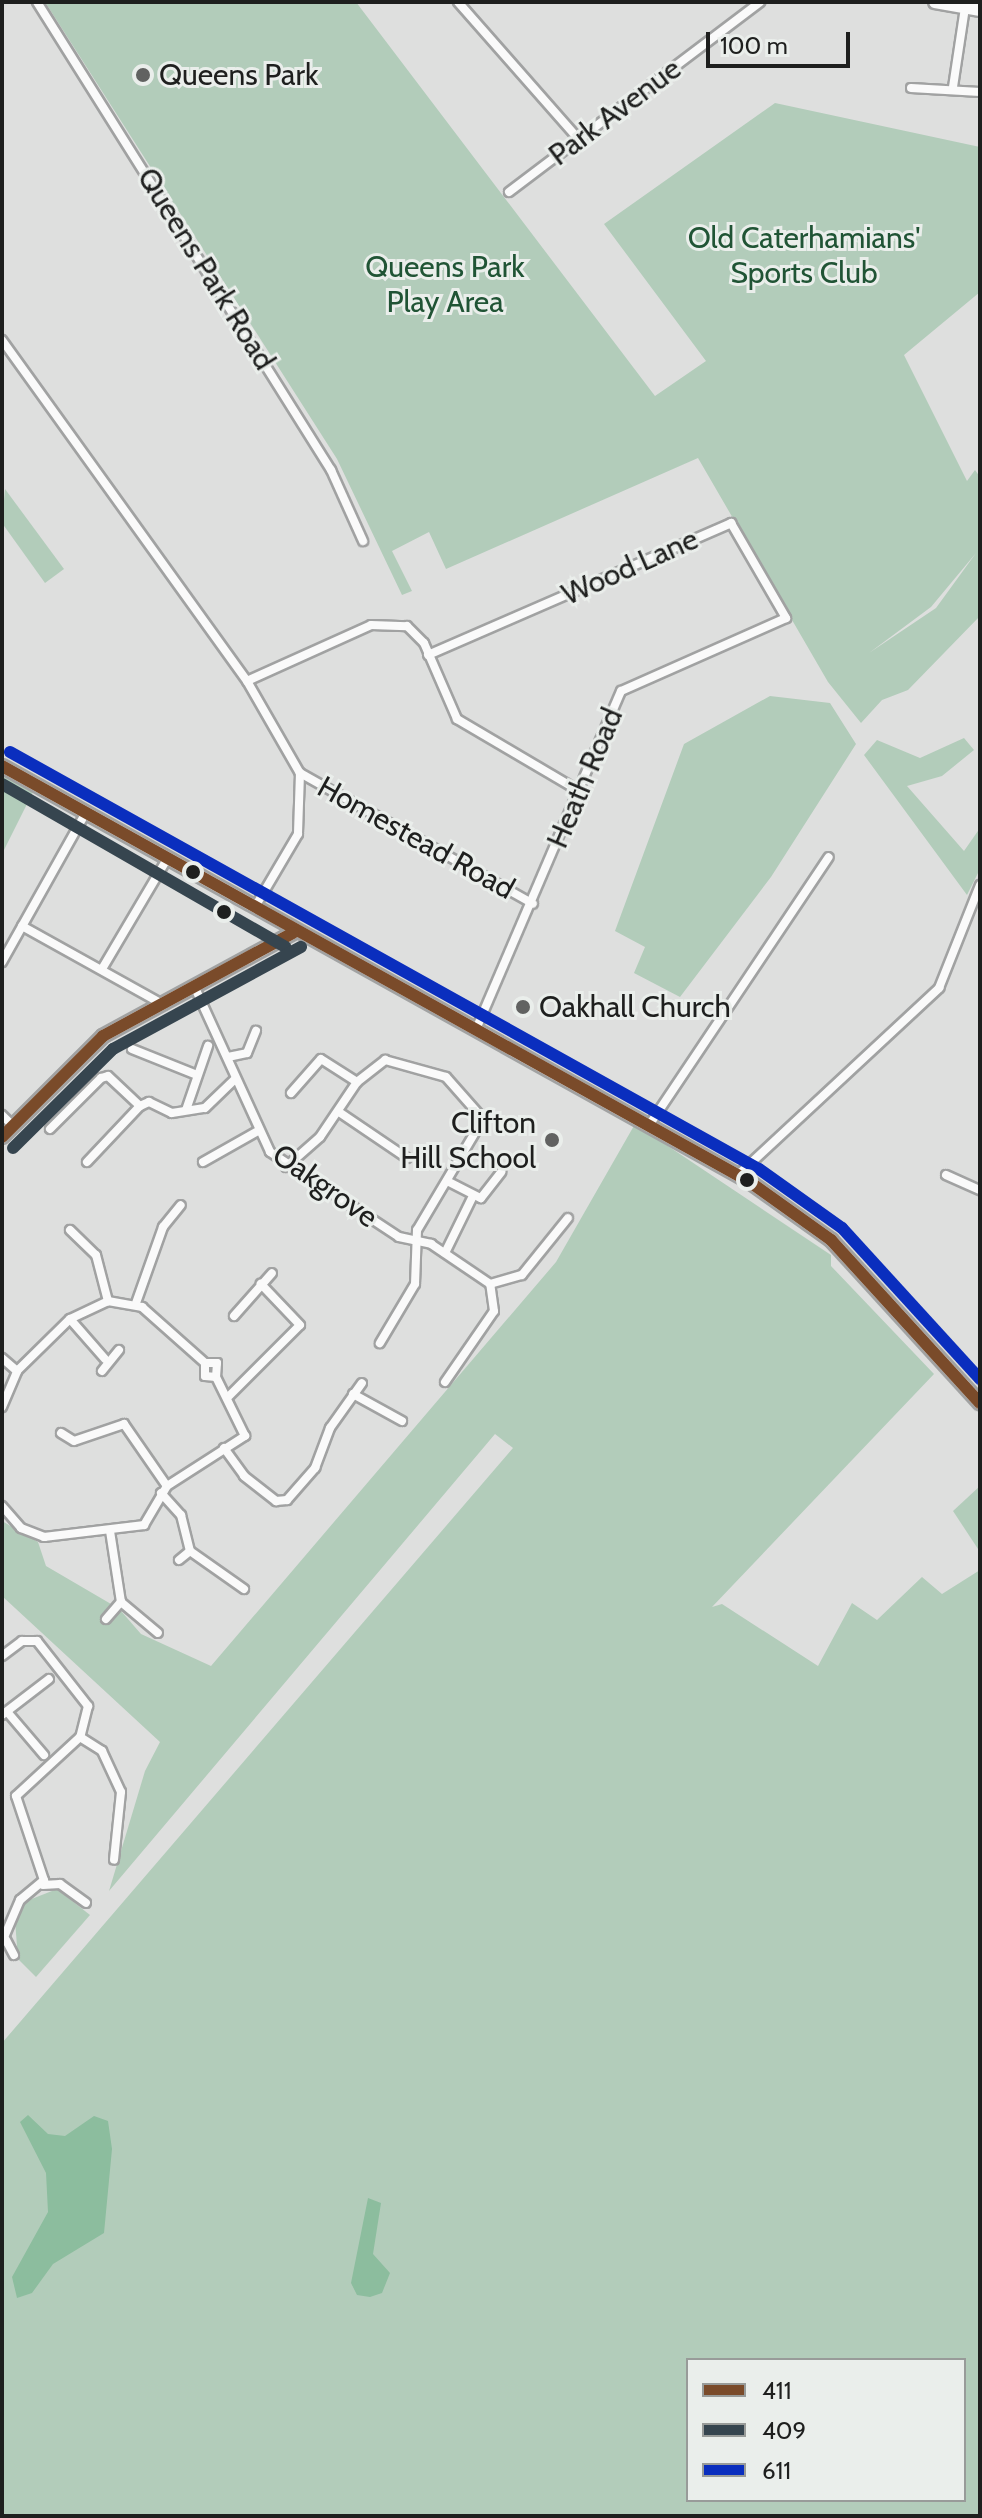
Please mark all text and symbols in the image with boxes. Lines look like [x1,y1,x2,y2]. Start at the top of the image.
scale bar [710,16,854,66]
text: 100 m [720,31,788,60]
street label: Park Avenue [542,51,688,173]
place label: Queens Park [159,57,318,93]
marker: Queens Park [134,66,152,84]
street label: Queens Park Road [129,161,283,377]
park label: Old Caterhamians' Sports Club [688,220,920,290]
park label: Queens Park Play Area [365,249,525,320]
street label: Wood Lane [556,521,704,613]
street label: Heath Road [539,703,631,853]
street label: Homestead Road [311,769,521,907]
unlabelled marker [185,864,201,880]
unlabelled marker [216,904,232,920]
place label: Oakhall Church [539,989,731,1025]
marker: Oakhall Church [514,998,532,1016]
place label: Clifton Hill School [400,1105,536,1176]
marker: Clifton Hill School [543,1131,561,1149]
street label: Oakgrove [265,1137,385,1235]
unlabelled marker [739,1172,755,1188]
legend [686,2358,966,2502]
text: 411 [762,2376,792,2405]
text: 409 [762,2416,806,2445]
text: 611 [762,2456,791,2485]

